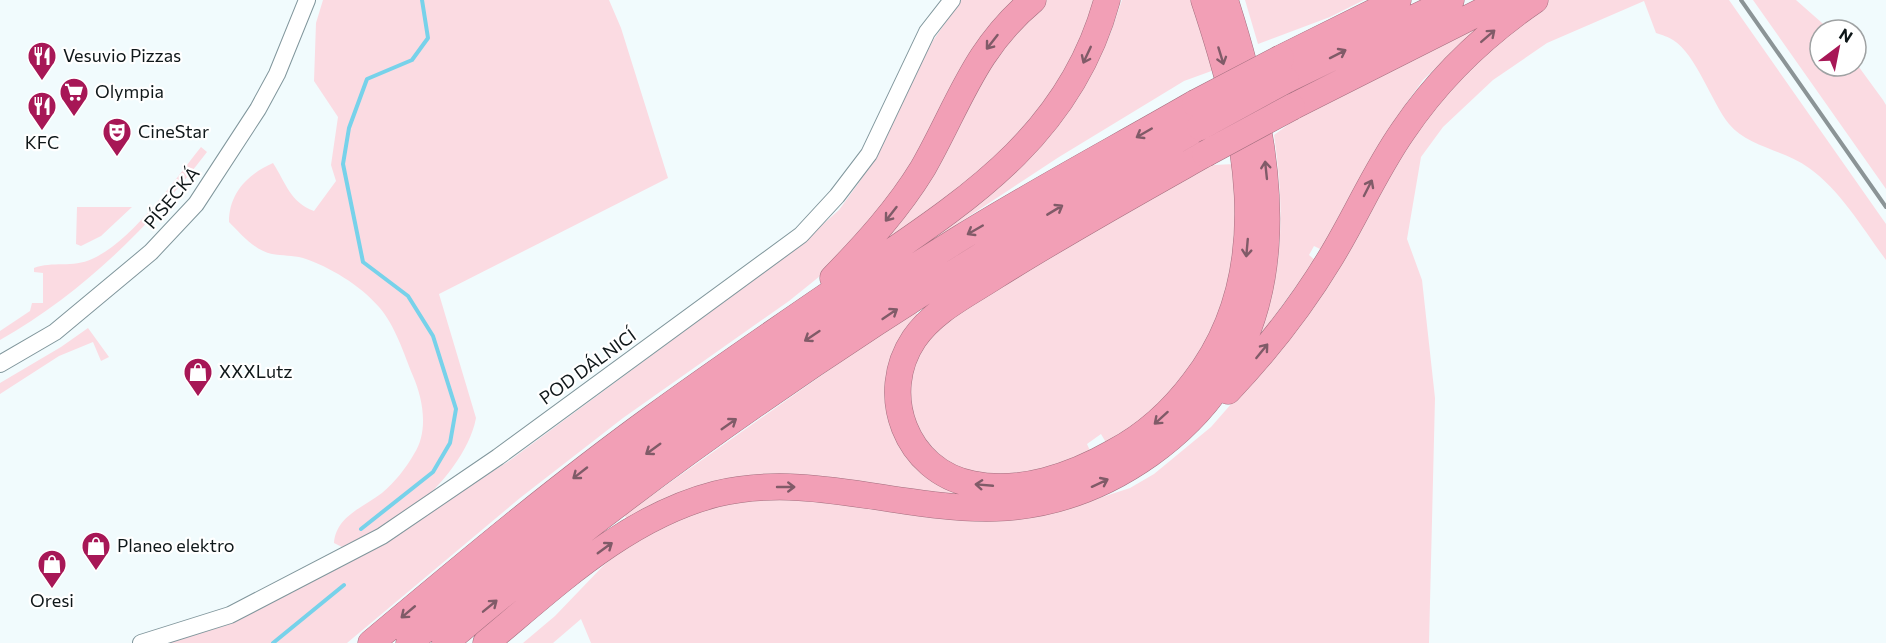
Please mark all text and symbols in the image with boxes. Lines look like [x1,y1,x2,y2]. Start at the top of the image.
north arrow [1808,18,1868,78]
text: N [1836,24,1856,46]
one-way arrow [1480,29,1495,43]
one-way arrow [986,34,999,50]
restaurant icon: Vesuvio Pizzas [26,40,58,82]
place label: Vesuvio Pizzas [63,44,181,66]
one-way arrow [1081,45,1093,63]
one-way arrow [1216,46,1227,65]
one-way arrow [1329,48,1347,59]
supermarket icon: Olympia [58,76,90,118]
place label: Olympia [95,80,164,102]
restaurant icon: KFC [26,90,58,132]
theatre icon: CineStar [101,116,133,158]
place label: CineStar [138,120,209,142]
one-way arrow [1136,127,1153,139]
place label: KFC [25,131,59,153]
one-way arrow [1260,161,1271,181]
street label: PÍSECKÁ [139,162,204,233]
one-way arrow [1363,180,1375,198]
one-way arrow [1046,203,1063,215]
one-way arrow [885,206,898,222]
one-way arrow [967,224,984,236]
one-way arrow [1241,238,1252,257]
one-way arrow [881,308,898,320]
street label: POD DÁLNICÍ [535,323,641,409]
one-way arrow [804,331,821,343]
one-way arrow [1255,344,1269,359]
shop icon: XXXLutz [182,356,214,398]
place label: XXXLutz [219,360,292,382]
one-way arrow [1154,411,1169,425]
one-way arrow [721,418,737,431]
one-way arrow [645,443,661,456]
one-way arrow [572,466,588,479]
one-way arrow [1090,477,1108,489]
one-way arrow [975,479,995,490]
one-way arrow [775,481,795,493]
shop icon: Planeo elektro [80,530,112,572]
place label: Planeo elektro [117,534,235,556]
one-way arrow [596,542,612,555]
shop icon: Oresi [36,548,68,590]
place label: Oresi [30,589,74,611]
one-way arrow [482,599,498,612]
one-way arrow [400,605,416,618]

